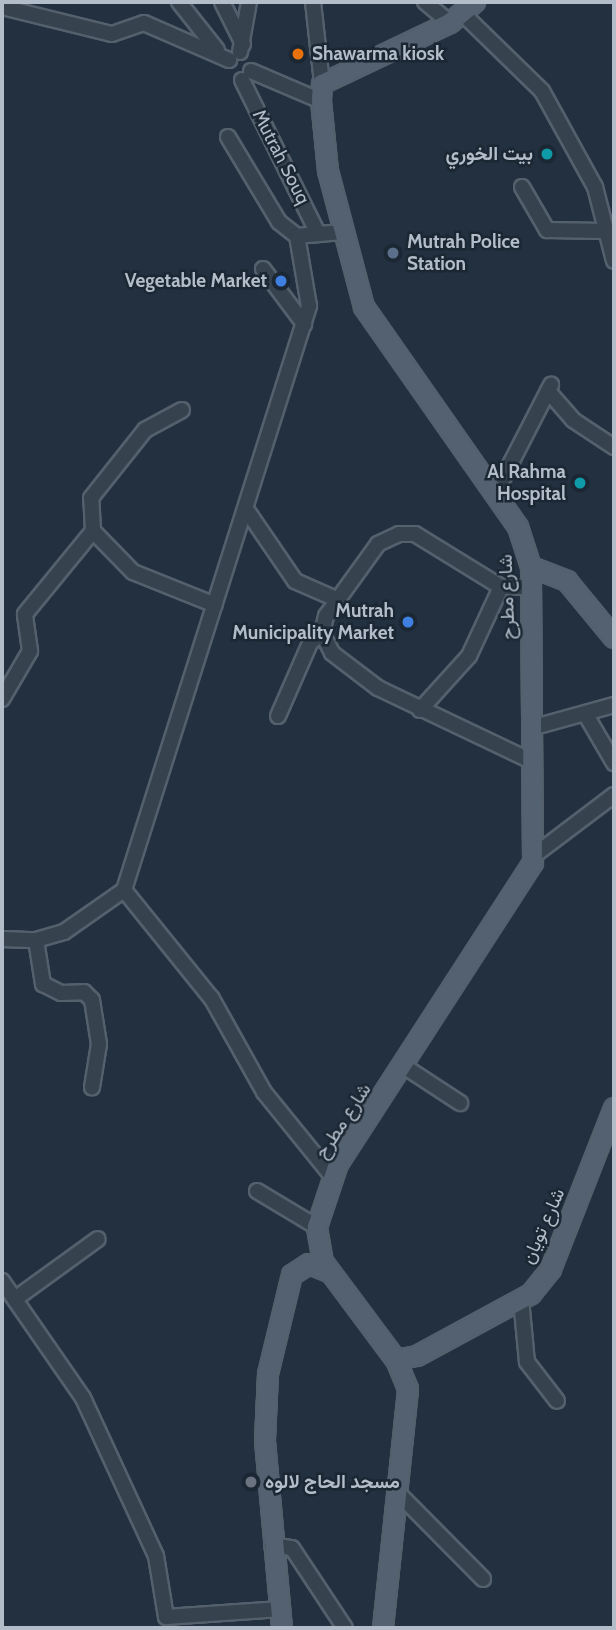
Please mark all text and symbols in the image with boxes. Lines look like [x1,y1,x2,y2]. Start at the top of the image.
place label: Shawarma kiosk [312,43,444,65]
marker: Shawarma kiosk [290,46,306,62]
street label: Mutrah Souq [247,106,315,208]
place label: بيت الخوري [445,143,533,165]
marker: بيت الخوري [539,146,555,162]
place label: Mutrah Police Station [407,231,520,275]
marker: Mutrah Police Station [385,245,401,261]
place label: Vegetable Market [125,270,267,292]
marker: Vegetable Market [273,273,289,289]
place label: Al Rahma Hospital [487,461,566,505]
marker: Al Rahma Hospital [572,475,588,491]
street label: شارع مطرح [494,554,520,640]
place label: Mutrah Municipality Market [232,600,394,644]
marker: Mutrah Municipality Market [400,614,416,630]
street label: شارع مطرح [310,1079,376,1163]
street label: شارع تويان [516,1185,570,1267]
place label: مسجد الحاج لالوه [265,1471,400,1493]
marker: مسجد الحاج لالوه [243,1474,259,1490]

